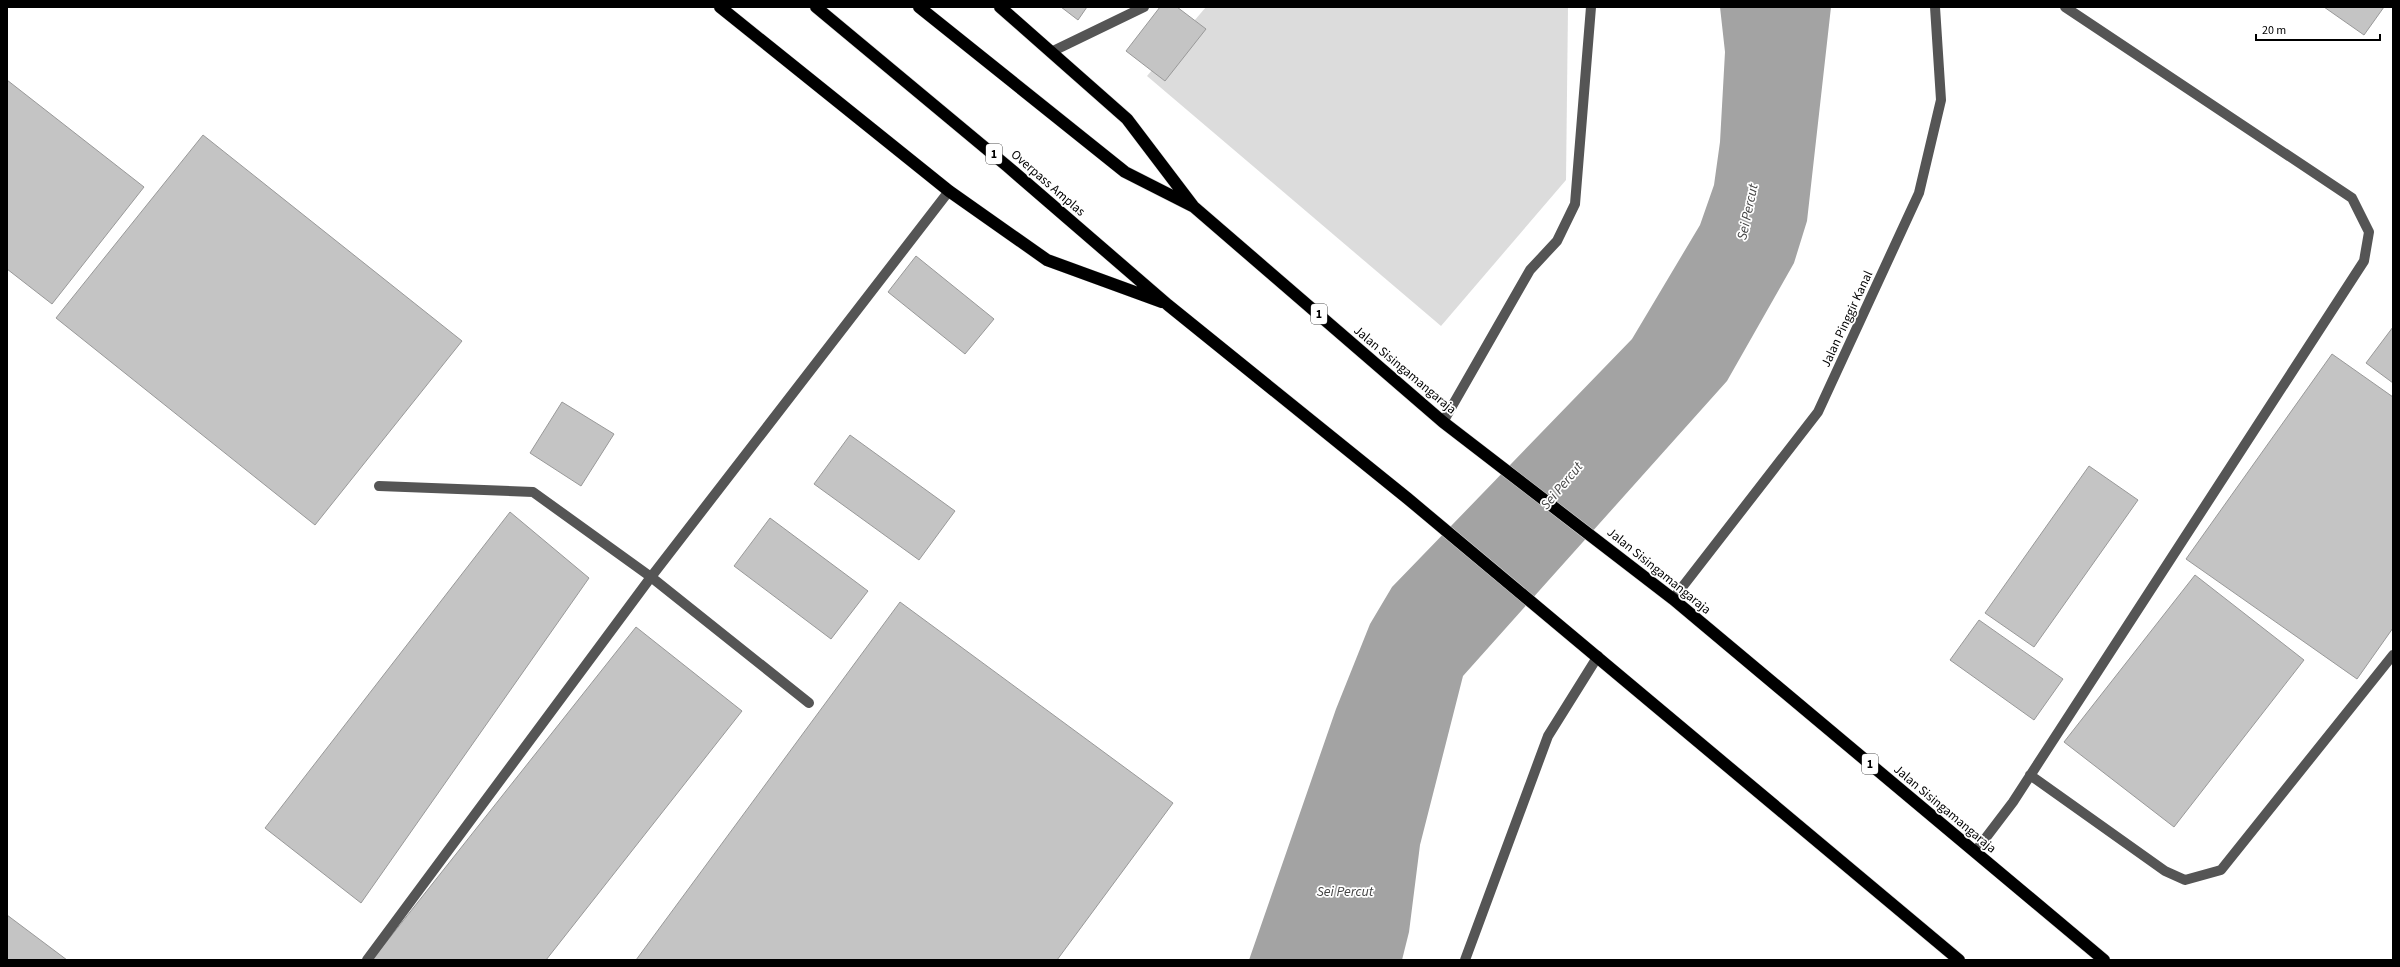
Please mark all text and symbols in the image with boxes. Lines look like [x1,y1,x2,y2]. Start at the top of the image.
scale bar [2256,16,2380,42]
text: 20 m [2262,22,2286,39]
road number: 1 [986,144,1002,164]
street label: Overpass Amplas [1007,146,1089,221]
water label: Sei Percut [1732,182,1764,242]
street label: Jalan Pinggir Kanal [1817,268,1877,370]
road number: 1 [1311,304,1327,324]
street label: Jalan Sisingamangaraja [1350,322,1460,418]
water label: Sei Percut [1536,458,1588,514]
street label: Jalan Sisingamangaraja [1603,523,1715,619]
road number: 1 [1862,754,1878,774]
street label: Jalan Sisingamangaraja [1890,761,2000,857]
water label: Sei Percut [1317,882,1374,902]

